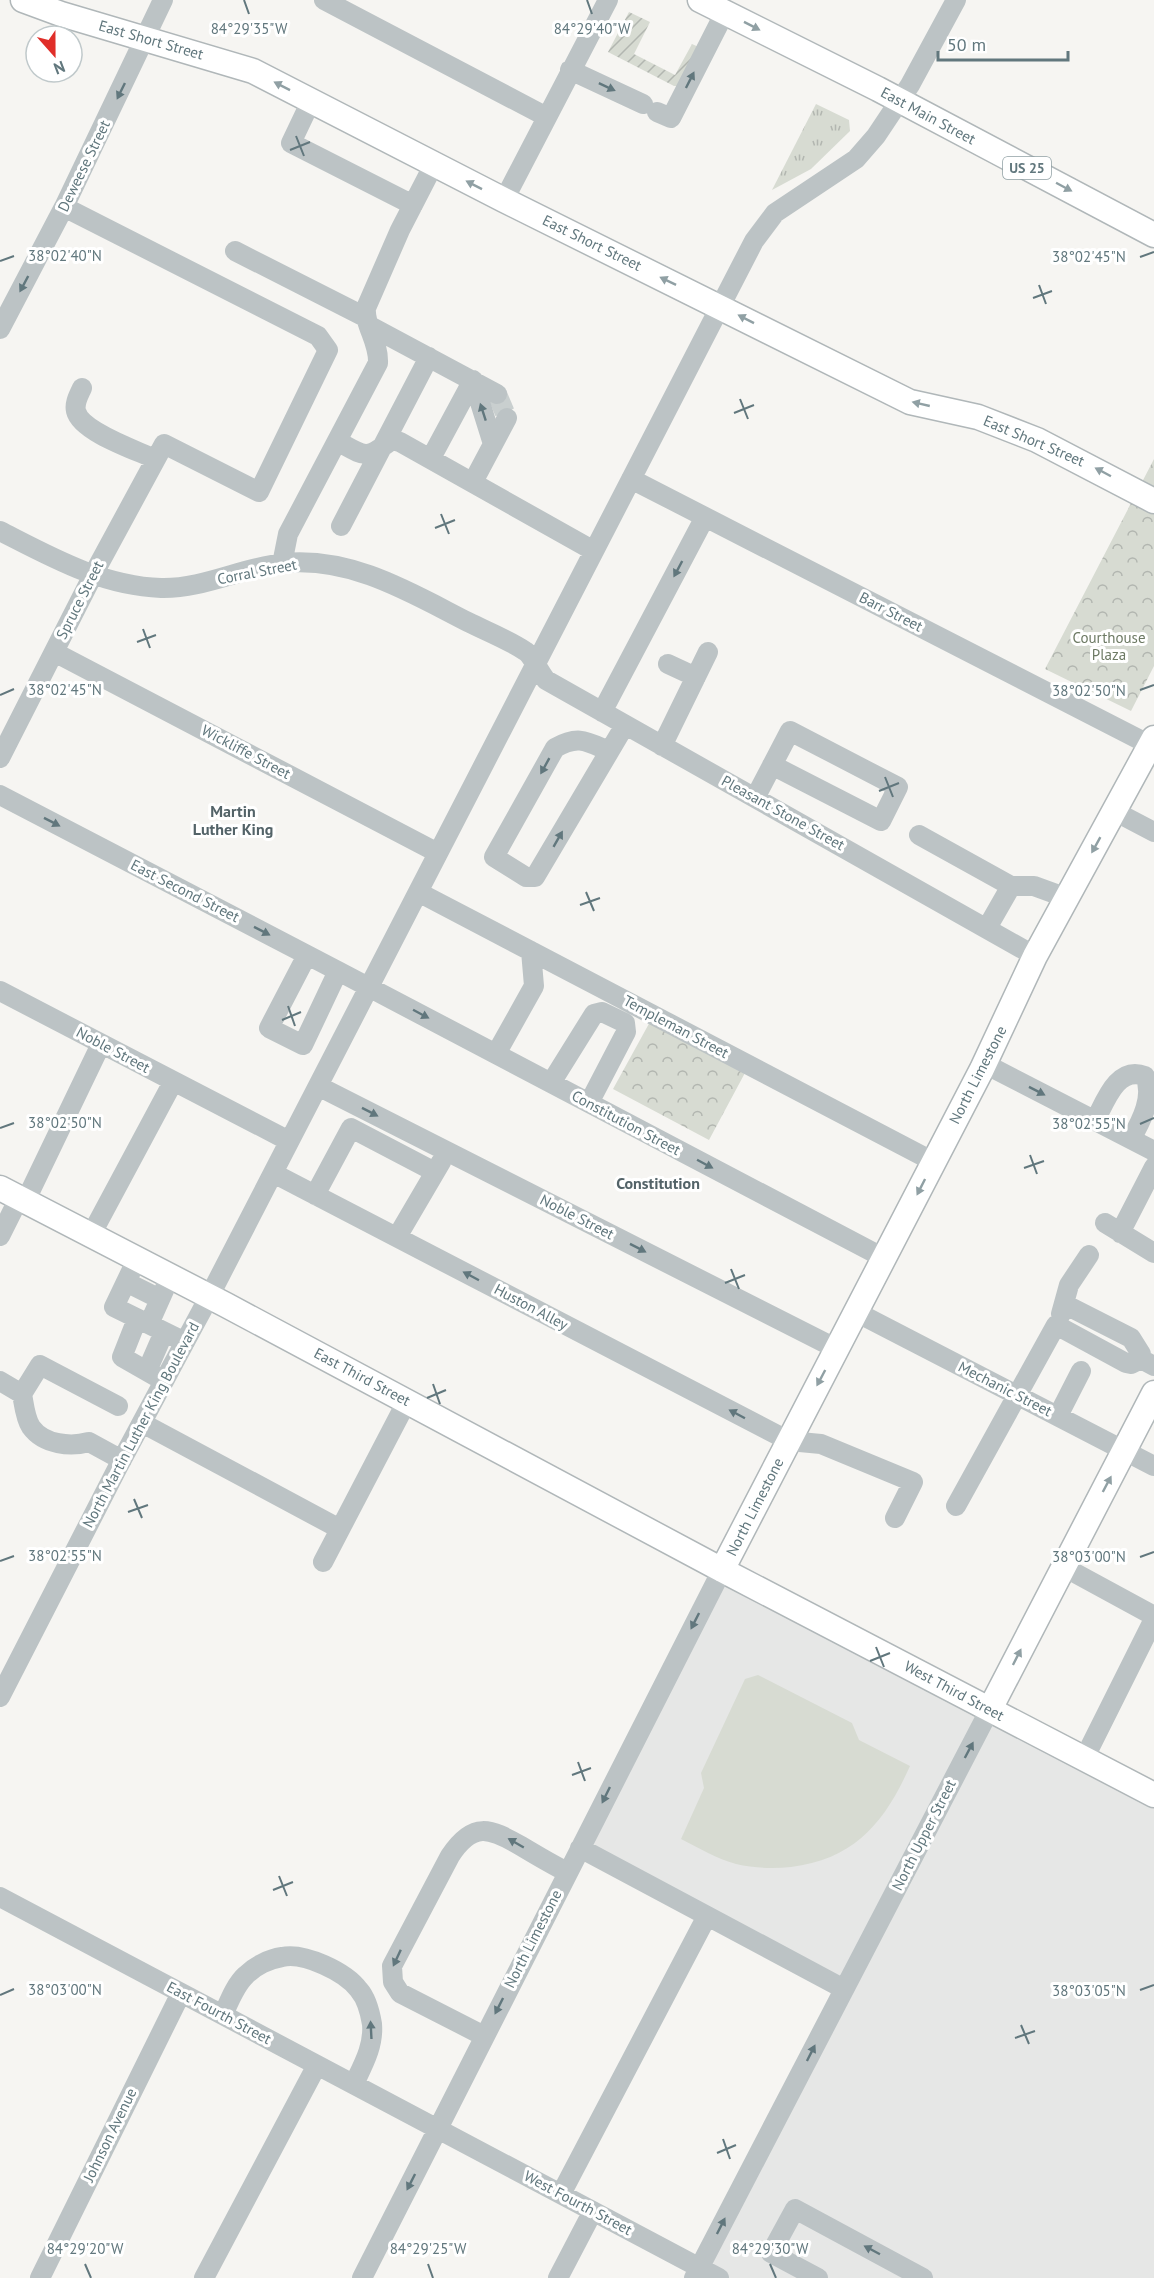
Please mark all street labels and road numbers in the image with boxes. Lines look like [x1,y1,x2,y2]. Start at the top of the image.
street label: East Short Street [97,15,206,64]
street label: East Main Street [878,83,979,149]
street label: Deweese Street [53,117,114,215]
road number: US 25 [1003,157,1051,179]
street label: East Short Street [539,210,645,275]
street label: East Short Street [981,411,1088,470]
street label: Corral Street [216,555,298,589]
street label: Spruce Street [52,557,107,642]
street label: Barr Street [856,587,926,636]
street label: Wickliffe Street [198,720,294,783]
street label: Pleasant Stone Street [718,771,848,854]
street label: East Second Street [128,855,243,926]
street label: Templeman Street [620,991,732,1062]
street label: Noble Street [73,1022,153,1077]
street label: North Limestone [945,1022,1010,1127]
street label: Constitution Street [569,1086,684,1159]
street label: Noble Street [537,1190,617,1243]
street label: Huston Alley [491,1279,571,1334]
street label: North Martin Luther King Boulevard [78,1319,203,1531]
street label: East Third Street [311,1343,414,1410]
street label: Mechanic Street [955,1357,1055,1420]
street label: North Limestone [722,1454,787,1559]
street label: West Third Street [901,1656,1007,1725]
street label: North Upper Street [887,1776,960,1893]
street label: North Limestone [500,1886,565,1991]
street label: East Fourth Street [164,1977,275,2048]
street label: Johnson Avenue [78,2085,140,2186]
street label: West Fourth Street [521,2166,636,2239]

